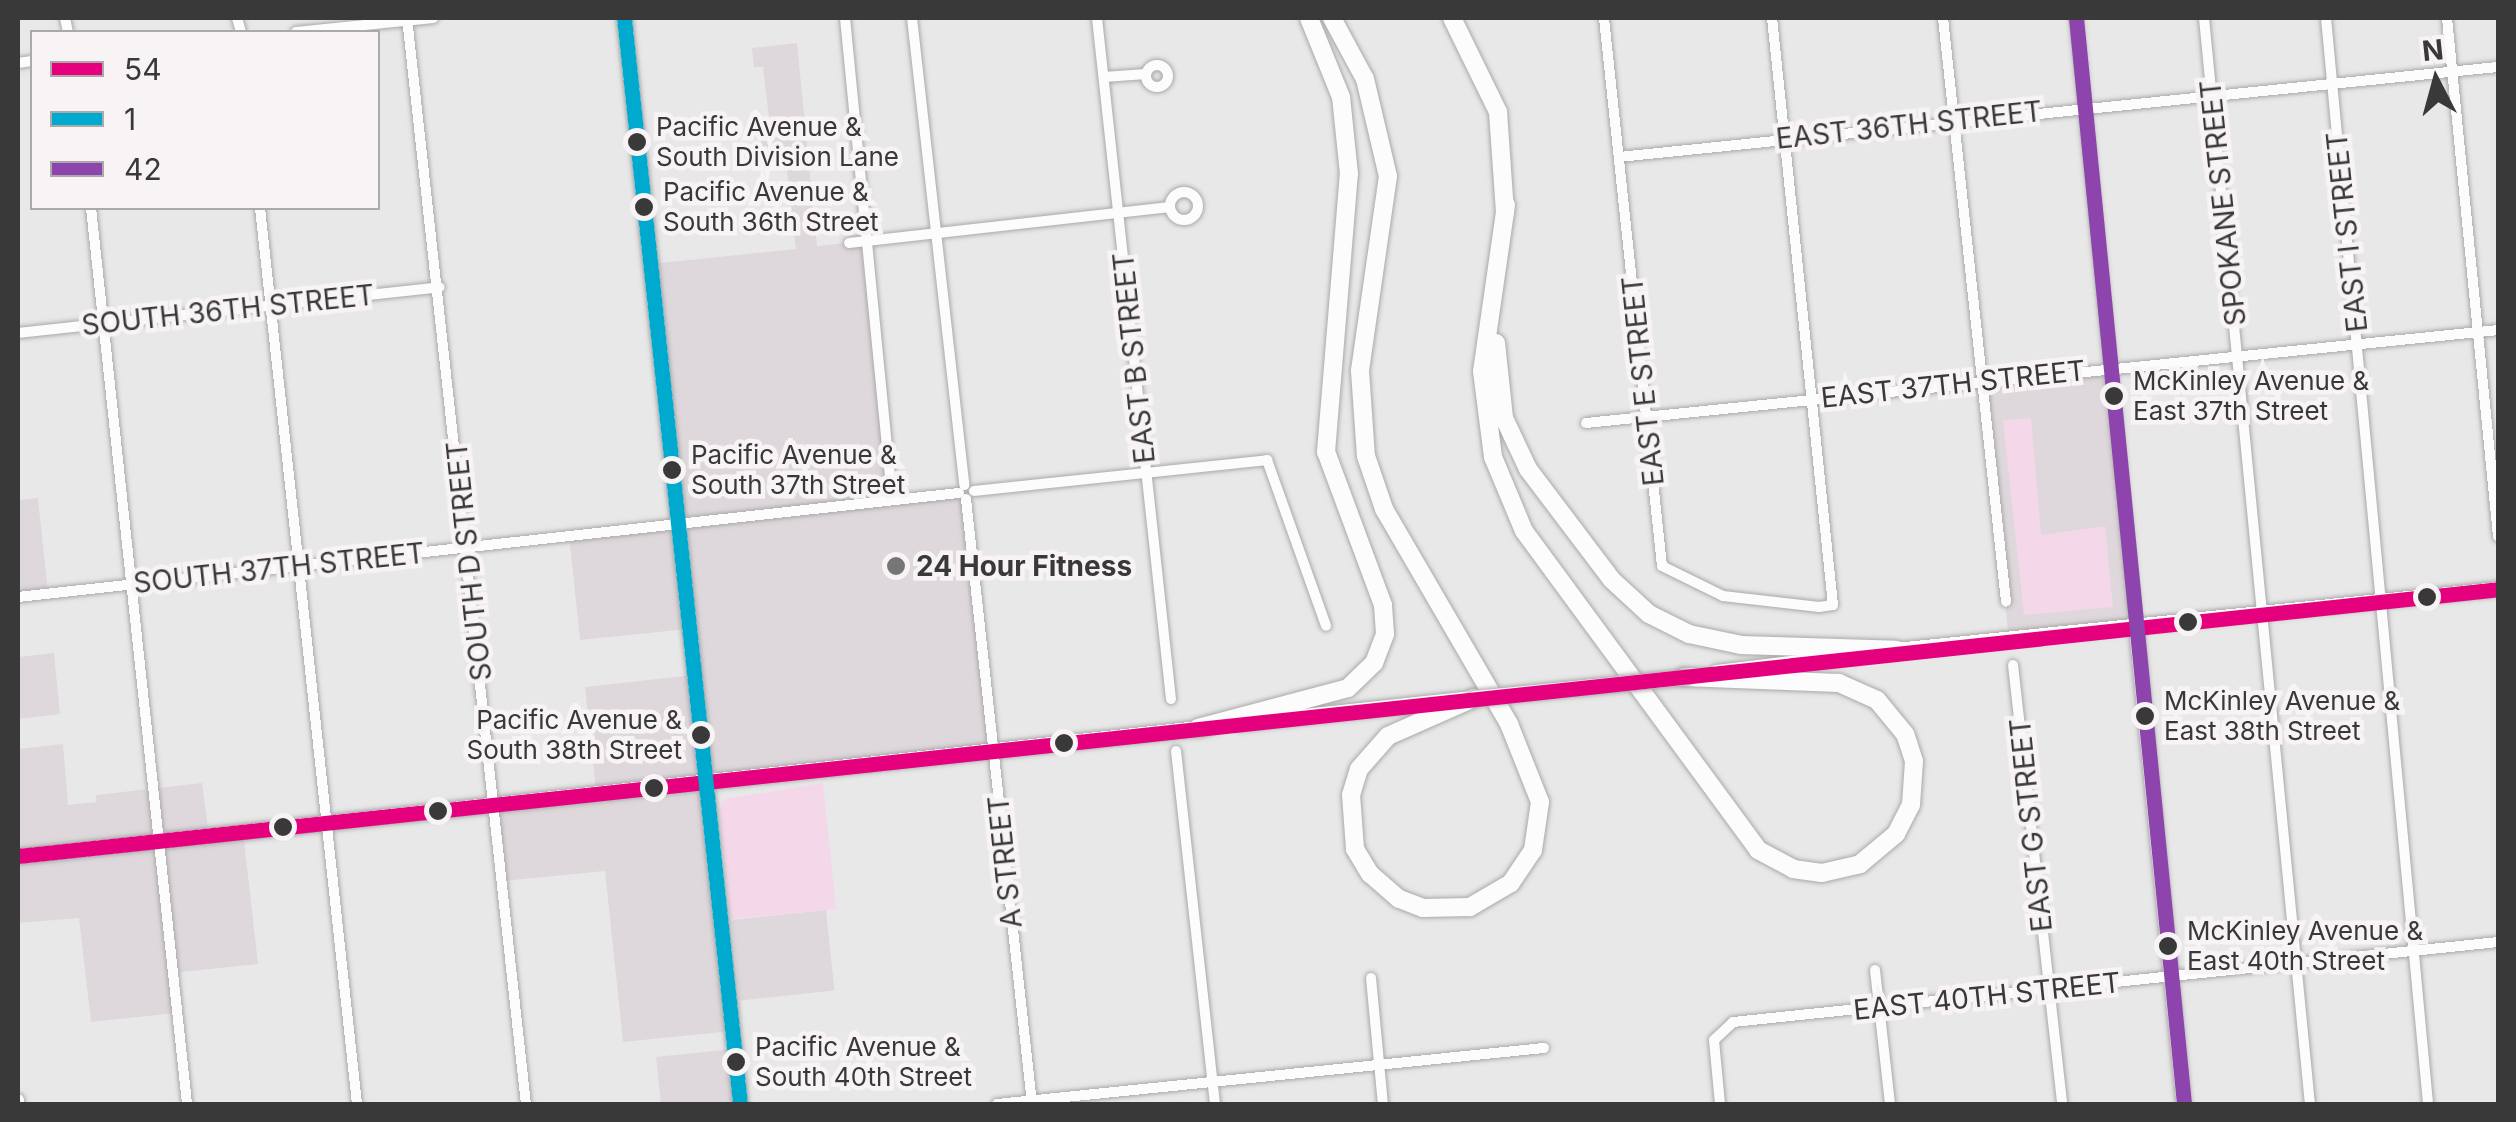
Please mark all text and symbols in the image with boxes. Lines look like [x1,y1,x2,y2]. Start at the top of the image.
legend [30,30,380,210]
north arrow [2386,30,2486,130]
text: N [2420,32,2445,68]
text: 54 [124,51,162,87]
street label: SPOKANE STREET [2193,78,2253,328]
street label: EAST 36TH STREET [1774,94,2044,156]
text: 1 [124,101,136,137]
place label: Pacific Avenue & South Division Lane [656,111,899,172]
street label: EAST I STREET [2320,130,2374,334]
marker: Pacific Avenue & South Division Lane [627,132,647,152]
text: 42 [124,151,162,187]
place label: Pacific Avenue & South 36th Street [663,176,879,238]
marker: Pacific Avenue & South 36th Street [634,197,654,217]
street label: EAST B STREET [1106,251,1162,465]
street label: EAST E STREET [1615,275,1671,487]
street label: SOUTH 36TH STREET [80,278,376,342]
street label: EAST 37TH STREET [1819,353,2087,415]
place label: McKinley Avenue & East 37th Street [2133,365,2369,426]
marker: McKinley Avenue & East 37th Street [2104,386,2124,406]
street label: SOUTH D STREET [440,439,498,683]
place label: Pacific Avenue & South 37th Street [691,439,905,500]
marker: Pacific Avenue & South 37th Street [662,460,682,480]
street label: SOUTH 37TH STREET [132,536,426,600]
place label: 24 Hour Fitness [916,549,1132,583]
marker: 24 Hour Fitness [885,555,907,577]
unlabelled marker [2417,587,2437,607]
unlabelled marker [2178,612,2198,632]
place label: McKinley Avenue & East 38th Street [2164,685,2400,746]
place label: Pacific Avenue & South 38th Street [466,704,682,766]
marker: McKinley Avenue & East 38th Street [2135,706,2155,726]
street label: EAST G STREET [2003,717,2059,933]
marker: Pacific Avenue & South 38th Street [691,725,711,745]
unlabelled marker [1054,733,1074,753]
unlabelled marker [644,778,664,798]
street label: A STREET [981,794,1029,930]
unlabelled marker [428,801,448,821]
unlabelled marker [273,817,293,837]
place label: McKinley Avenue & East 40th Street [2187,915,2423,976]
marker: McKinley Avenue & East 40th Street [2158,936,2178,956]
street label: EAST 40TH STREET [1852,965,2122,1027]
place label: Pacific Avenue & South 40th Street [755,1031,972,1092]
marker: Pacific Avenue & South 40th Street [726,1052,746,1072]

